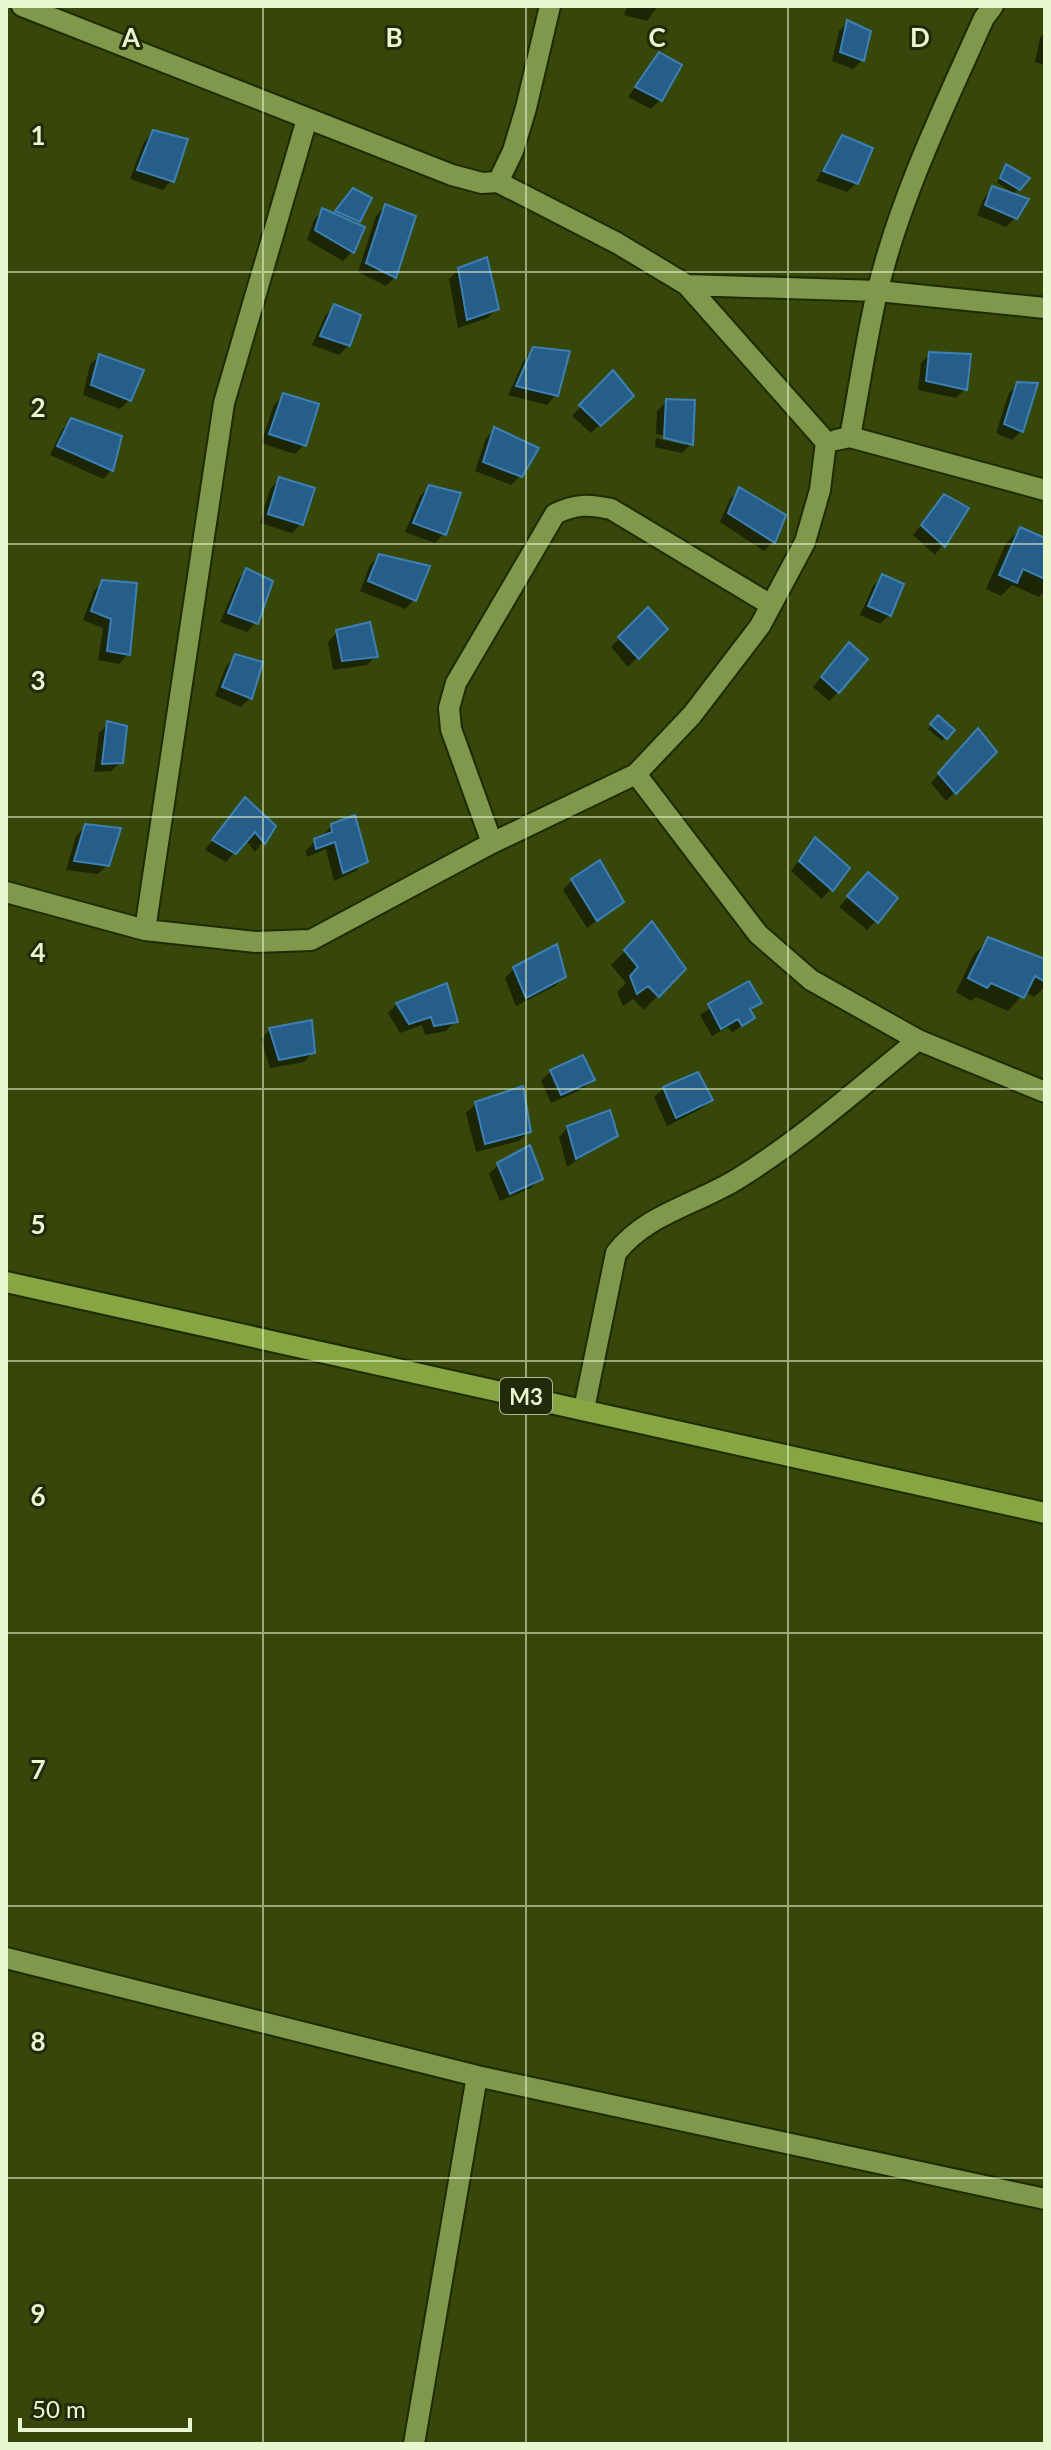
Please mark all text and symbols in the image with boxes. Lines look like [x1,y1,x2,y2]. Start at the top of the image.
text: A [121,21,141,53]
text: B [385,21,403,53]
text: C [648,21,666,53]
text: D [910,21,930,53]
text: 1 [30,119,46,151]
text: 2 [30,391,46,423]
text: 3 [30,664,46,696]
text: 4 [30,936,46,968]
text: 5 [30,1208,46,1240]
road number: M3 [500,1378,552,1414]
text: 6 [30,1480,46,1512]
text: 7 [30,1753,46,1785]
text: 8 [30,2025,46,2057]
text: 9 [30,2297,46,2329]
scale bar [20,2382,190,2432]
text: 50 m [32,2394,86,2423]

